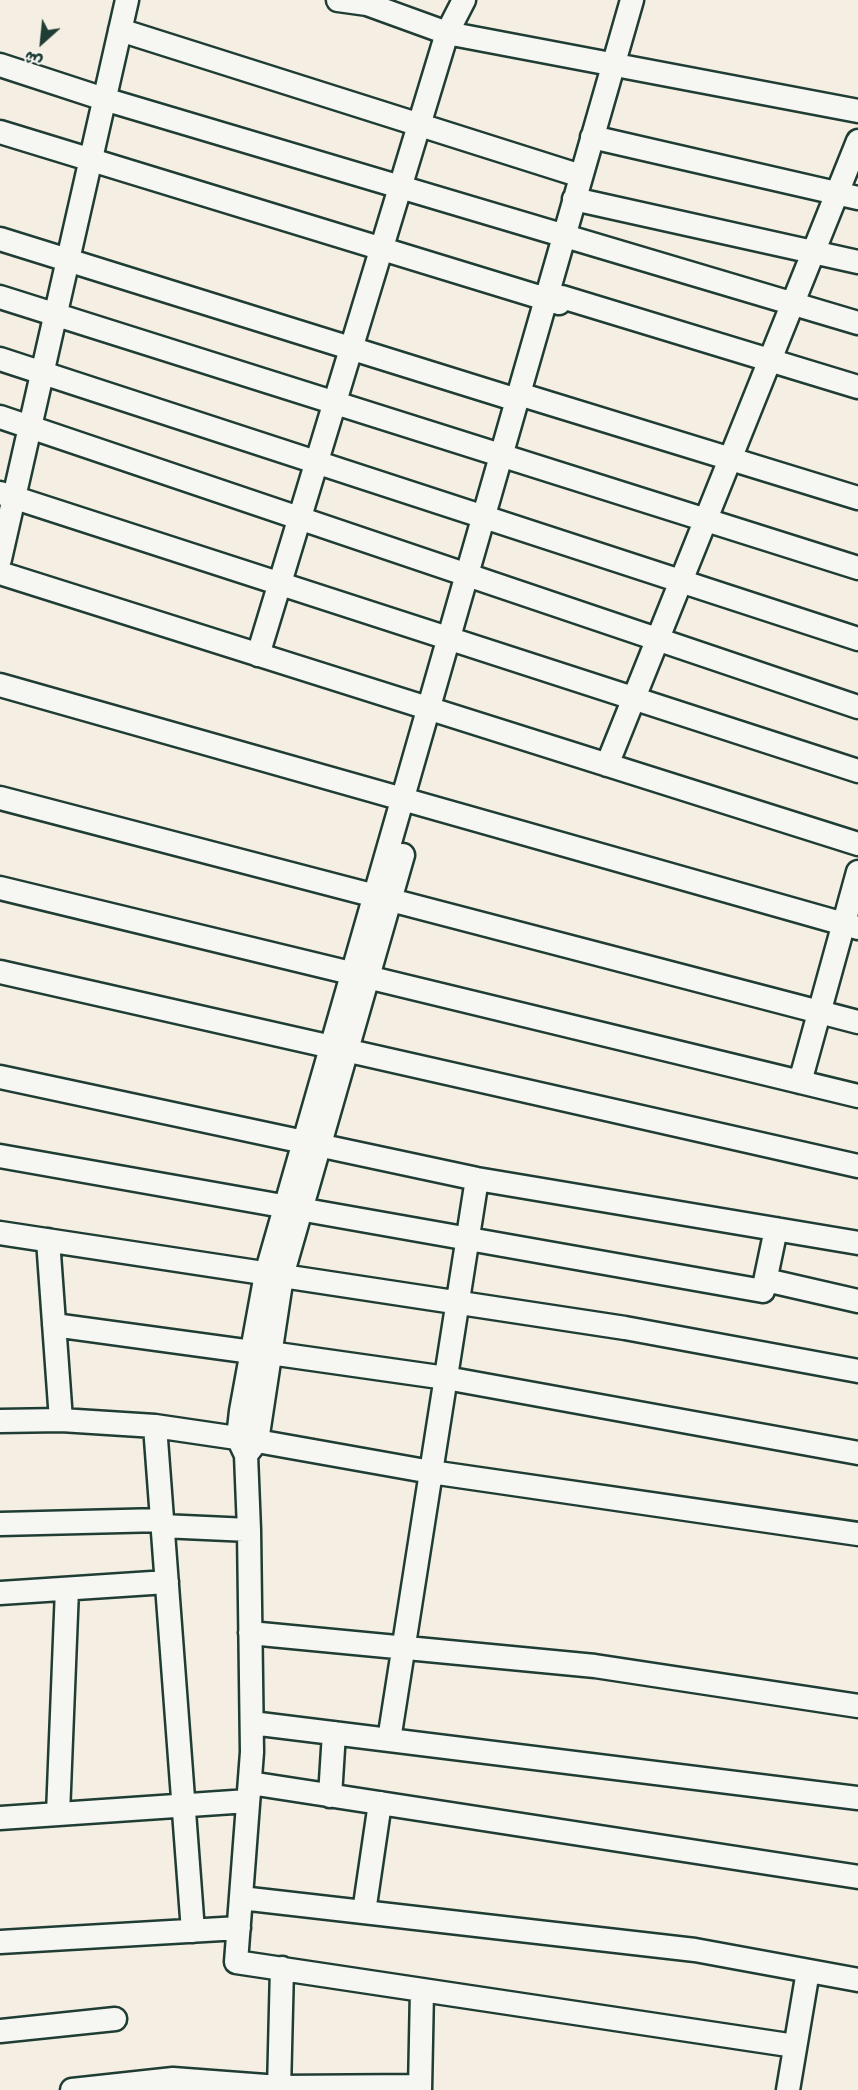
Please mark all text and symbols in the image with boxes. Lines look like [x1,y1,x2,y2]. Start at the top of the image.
north arrow [12,12,72,72]
text: ش [21,46,46,71]

